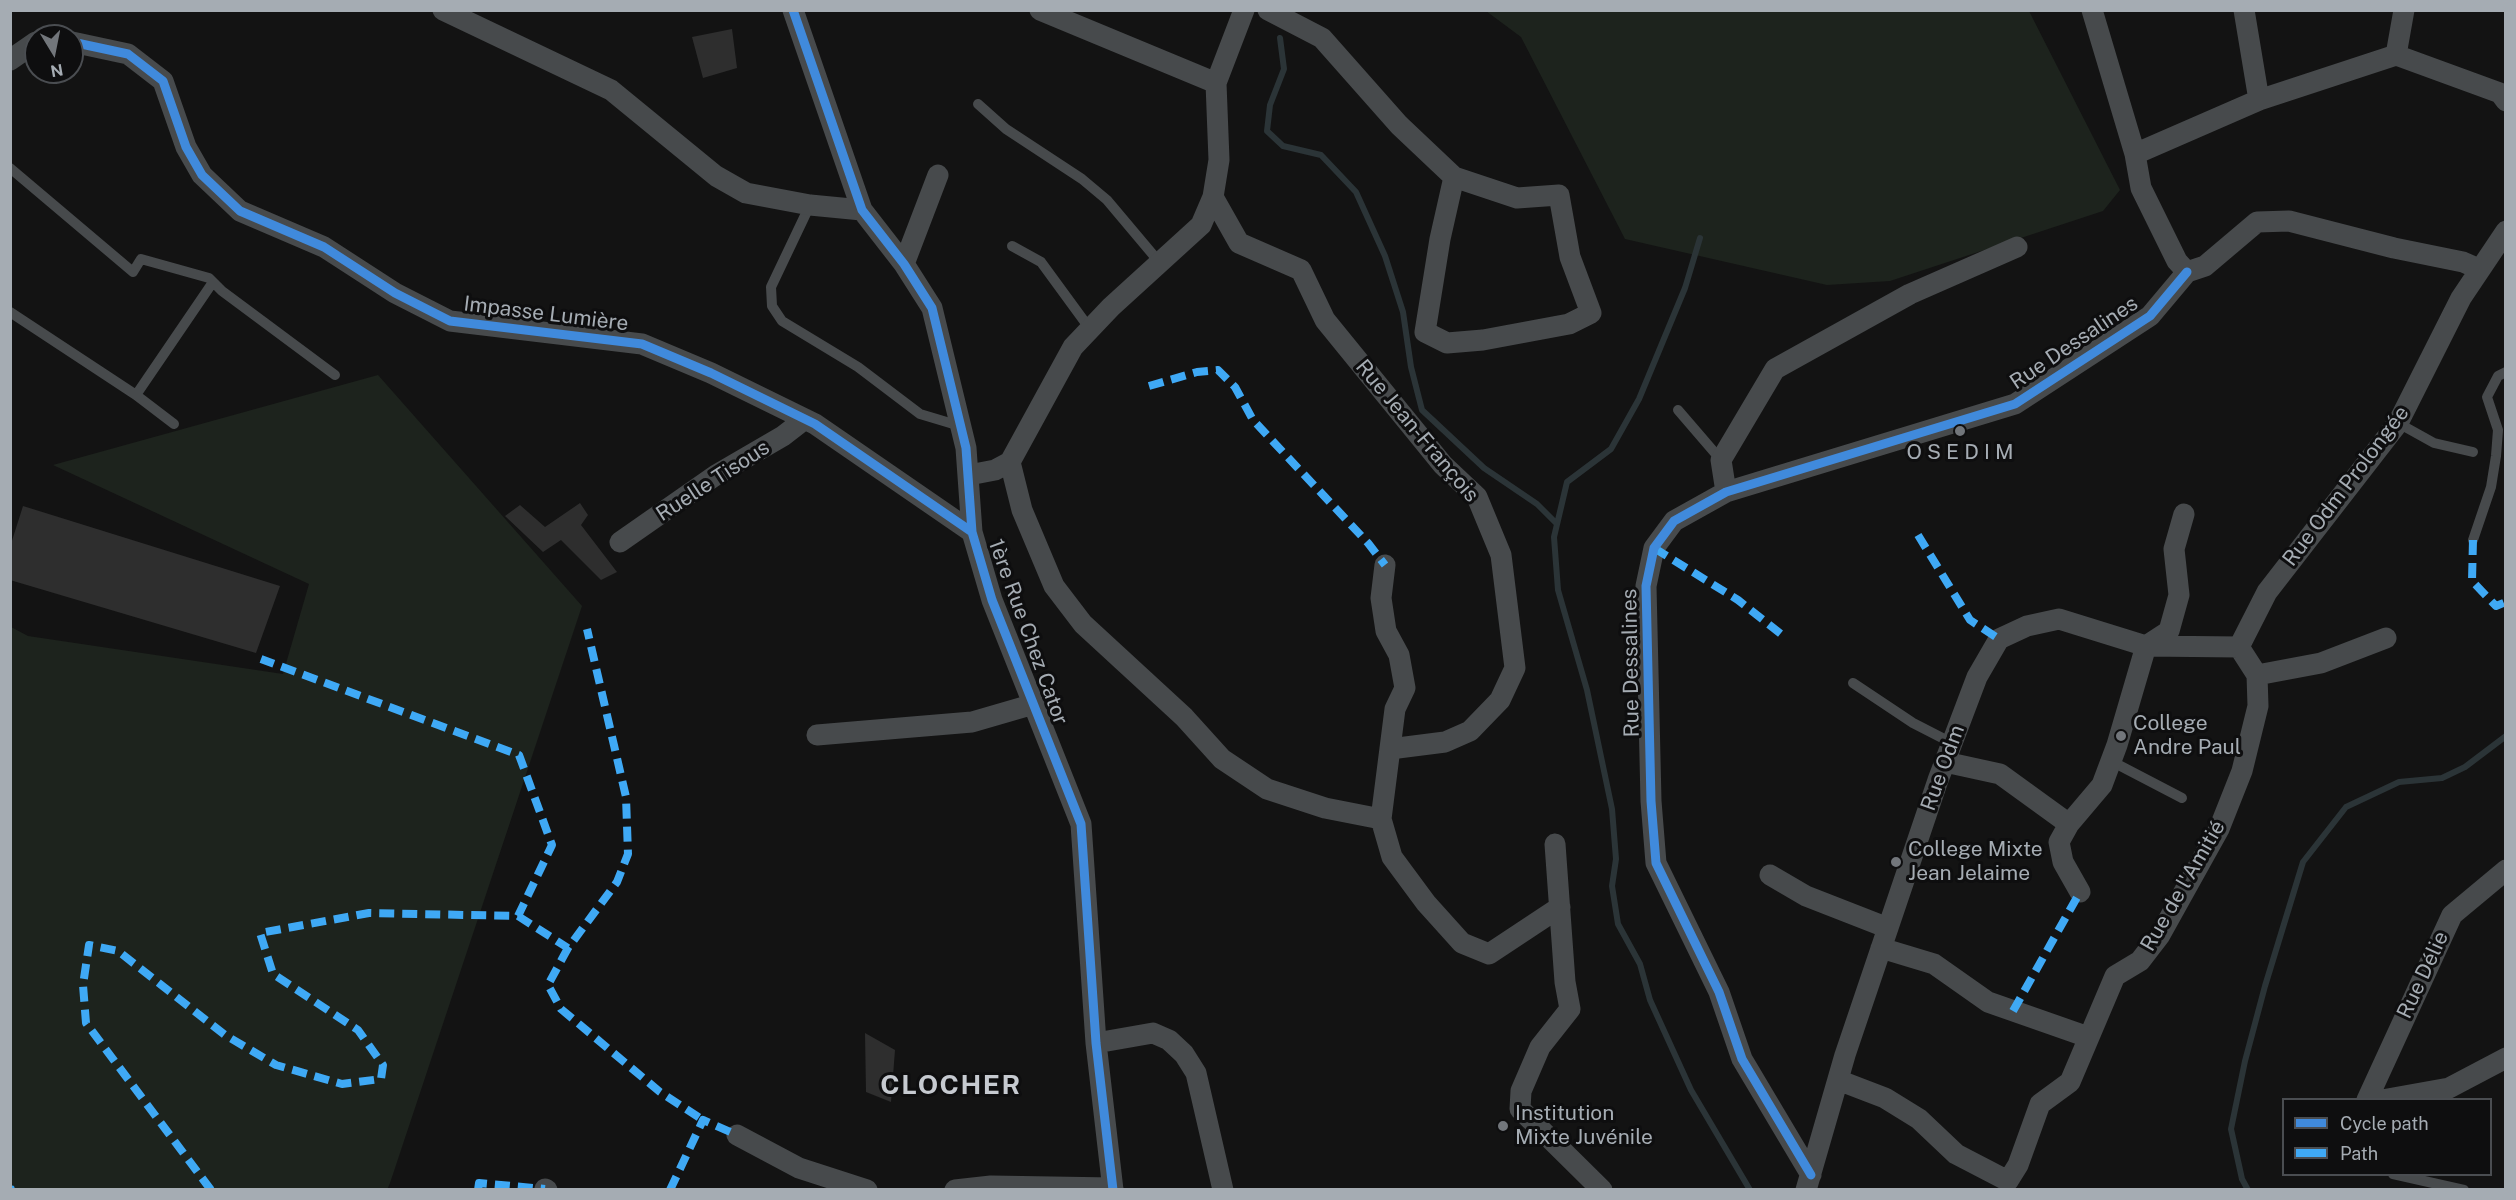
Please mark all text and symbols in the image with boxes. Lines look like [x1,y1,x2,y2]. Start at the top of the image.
north arrow [24,24,84,84]
text: N [49,60,65,81]
street label: Impasse Lumière [462,291,630,337]
street label: Rue Dessalines [2005,291,2143,395]
street label: Rue Jean-François [1350,355,1484,507]
street label: Rue Odm Prolongée [2278,401,2414,571]
marker: O S E D I M [1953,424,1967,438]
street label: Ruelle Tisous [652,435,774,527]
place label: O S E D I M [1906,440,2014,466]
street label: 1ère Rue Chez Cator [983,536,1073,728]
street label: Rue Dessalines [1617,588,1645,738]
place label: College Andre Paul [2133,711,2241,761]
street label: Rue Odm [1916,722,1970,814]
marker: College Andre Paul [2114,729,2128,743]
street label: Rue de l'Amitié [2135,816,2231,956]
place label: College Mixte Jean Jelaime [1908,837,2043,887]
marker: College Mixte Jean Jelaime [1889,855,1903,869]
street label: Rue Délie [2392,928,2454,1022]
district label: CLOCHER [880,1070,1022,1102]
legend [2282,1098,2492,1176]
place label: Institution Mixte Juvénile [1515,1101,1653,1151]
text: Cycle path [2340,1113,2429,1134]
marker: Institution Mixte Juvénile [1496,1119,1510,1133]
text: Path [2340,1143,2378,1164]

